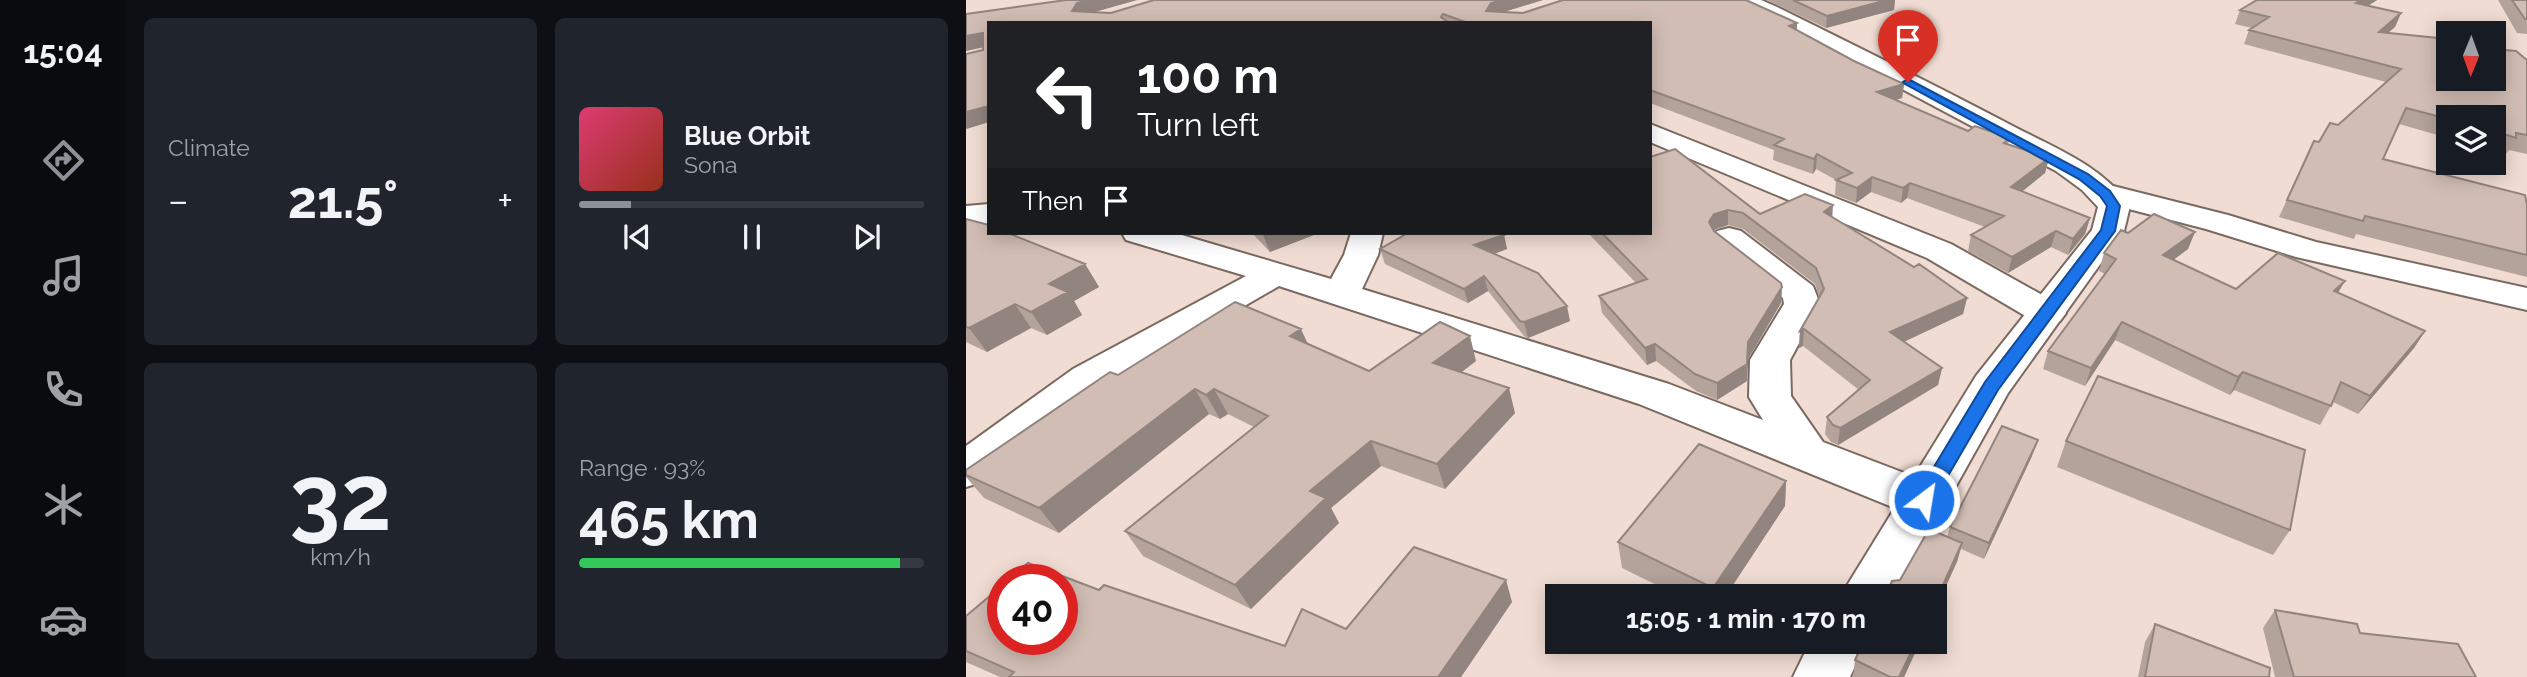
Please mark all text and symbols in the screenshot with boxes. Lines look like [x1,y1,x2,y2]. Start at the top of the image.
pin [1878,10,1938,82]
icon: arrive [1889,21,1927,59]
north arrow [2436,21,2506,91]
map controls [2436,21,2506,175]
text: 15:04 [23,33,103,70]
text: 100 m [1137,47,1279,104]
icon: left [1022,49,1113,140]
button: layers [2436,105,2506,175]
text: Turn left [1137,106,1259,143]
text: Blue Orbit [684,121,811,151]
text: Climate [168,134,250,161]
icon: directions [39,136,88,185]
text: Sona [684,151,738,178]
text: 21.5° [288,169,398,230]
text: − [168,178,188,223]
text: + [497,178,513,223]
icon: arrive [1097,182,1135,220]
text: Then [1022,186,1083,216]
icon: previous [618,218,656,256]
icon: pause [733,218,771,256]
icon: next [848,218,886,256]
icon: music [39,251,88,300]
icon: phone [39,365,88,414]
text: 32 [289,444,392,551]
text: Range · 93% [579,454,706,481]
position arrow [1887,463,1961,537]
icon: climate [39,480,88,529]
text: 465 km [579,489,759,550]
text: km/h [310,543,371,570]
speed limit sign: 40 [987,564,1078,655]
icon: car [39,595,88,644]
text: 15:05 · 1 min · 170 m [1626,604,1866,634]

